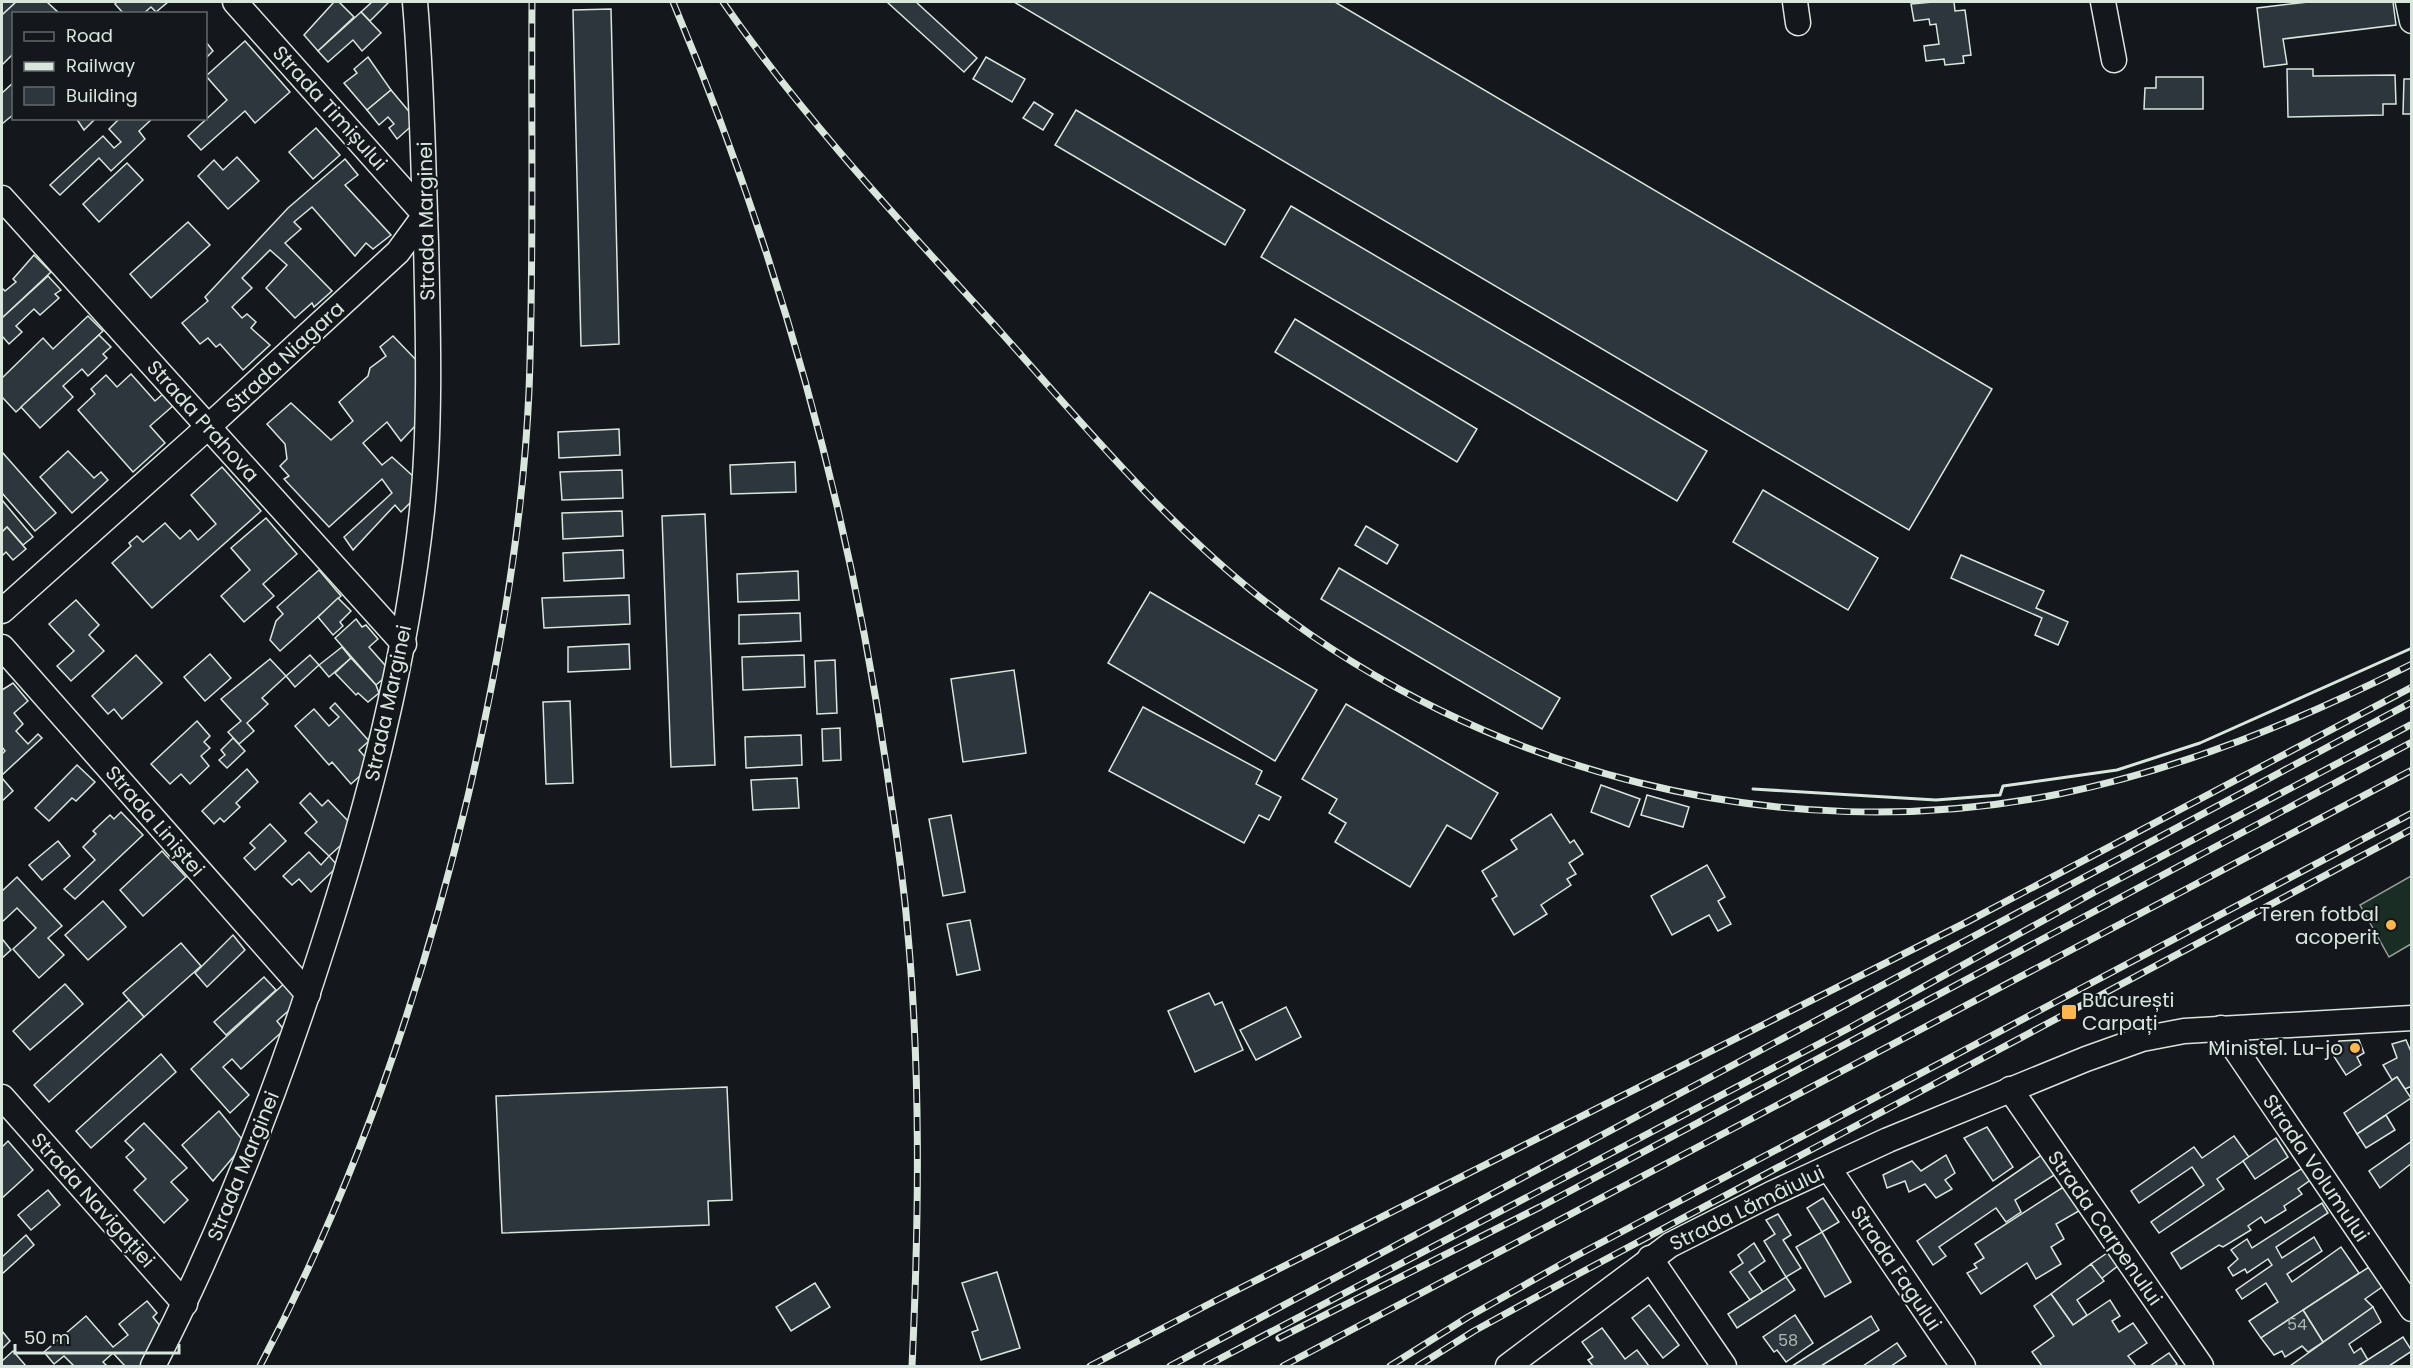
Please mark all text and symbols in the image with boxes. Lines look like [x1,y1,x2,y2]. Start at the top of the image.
legend [12,12,207,120]
text: Road [66,23,113,48]
street label: Strada Timișului [266,39,394,177]
text: Railway [66,53,135,78]
text: Building [66,83,138,108]
street label: Strada Marginei [411,141,441,301]
street label: Strada Niagara [220,295,350,419]
street label: Strada Prahova [141,354,265,488]
street label: Strada Marginei [358,622,418,784]
street label: Strada Liniștei [99,759,211,883]
place label: Teren fotbal acoperit [2259,900,2379,951]
marker: Teren fotbal acoperit [2384,918,2398,932]
place label: București Carpați [2082,986,2175,1037]
marker: București Carpați [2060,1003,2078,1021]
place label: Ministel. Lu-jo [2208,1034,2343,1062]
marker: Ministel. Lu-jo [2348,1041,2362,1055]
street label: Strada Marginei [200,1087,286,1245]
street label: Strada Volumului [2256,1089,2376,1247]
street label: Strada Navigației [25,1126,161,1274]
street label: Strada Carpenului [2041,1145,2169,1311]
street label: Strada Lămâiului [1665,1158,1829,1258]
street label: Strada Fagului [1844,1200,1948,1336]
house number: 54 [2287,1313,2307,1336]
scale bar [15,1317,178,1355]
text: 50 m [24,1325,70,1350]
house number: 58 [1778,1329,1798,1352]

